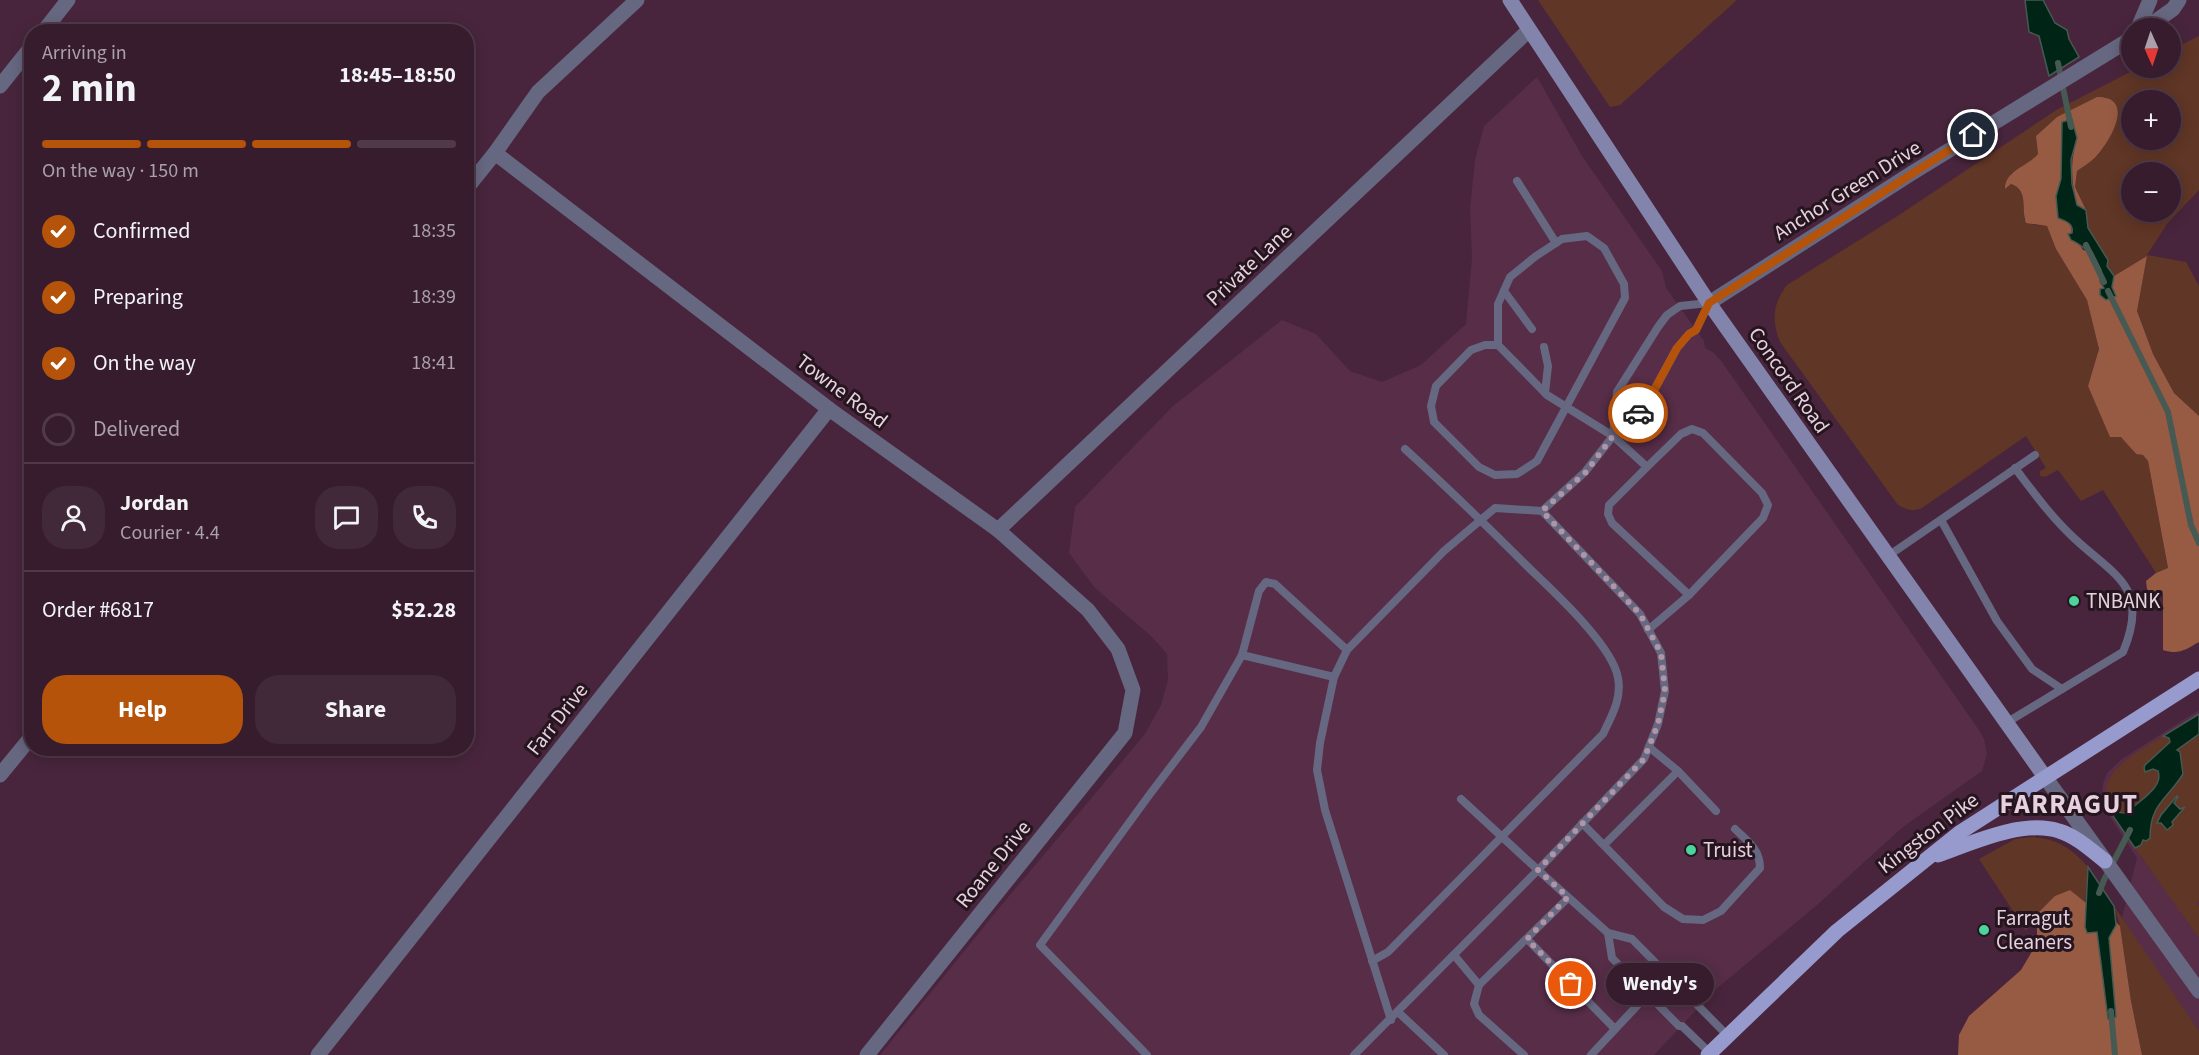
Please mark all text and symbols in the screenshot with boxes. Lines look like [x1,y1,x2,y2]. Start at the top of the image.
north arrow [2121,18,2181,78]
map controls [2121,18,2181,222]
text: Arriving in [42,39,127,67]
text: 18:45–18:50 [339,59,456,91]
text: 2 min [42,61,137,117]
button: + [2121,90,2181,150]
pin [1947,109,1998,160]
icon: home [1956,118,1989,151]
street label: Anchor Green Drive [1767,133,1927,247]
text: On the way · 150 m [42,157,199,185]
button: − [2121,162,2181,222]
icon: check [42,215,75,248]
text: Confirmed [93,215,190,247]
text: 18:35 [411,217,456,245]
street label: Private Lane [1199,217,1299,313]
icon: check [42,281,75,314]
text: Preparing [93,281,183,313]
text: 18:39 [411,283,456,311]
street label: Concord Road [1741,321,1837,439]
icon: check [42,347,75,380]
text: On the way [93,347,196,379]
street label: Towne Road [790,347,894,435]
text: 18:41 [411,349,456,377]
courier [1608,383,1668,443]
icon: car [1622,397,1655,430]
text: Delivered [93,413,180,445]
button: person [42,486,105,549]
button: chat [315,486,378,549]
button: phone [393,486,456,549]
text: Jordan [120,487,189,519]
text: Courier · 4.4 [120,519,220,547]
place label: TNBANK [2086,586,2161,616]
text: Order #6817 [42,594,154,626]
text: $52.28 [391,594,456,626]
marker: TNBANK [2067,594,2081,608]
button: Help [42,675,243,744]
button: Share [255,675,456,744]
street label: Farr Drive [519,676,595,762]
street label: Kingston Pike [1871,785,1985,881]
district label: FARRAGUT [2000,785,2138,824]
street label: Roane Drive [948,814,1038,914]
place label: Truist [1703,835,1753,865]
marker: Truist [1684,843,1698,857]
place label: Farragut Cleaners [1996,903,2072,957]
marker: Farragut Cleaners [1977,923,1991,937]
pin [1545,958,1596,1009]
callout: Wendy's [1607,963,1715,1005]
icon: bag [1554,967,1587,1000]
text: Wendy's [1623,970,1697,998]

